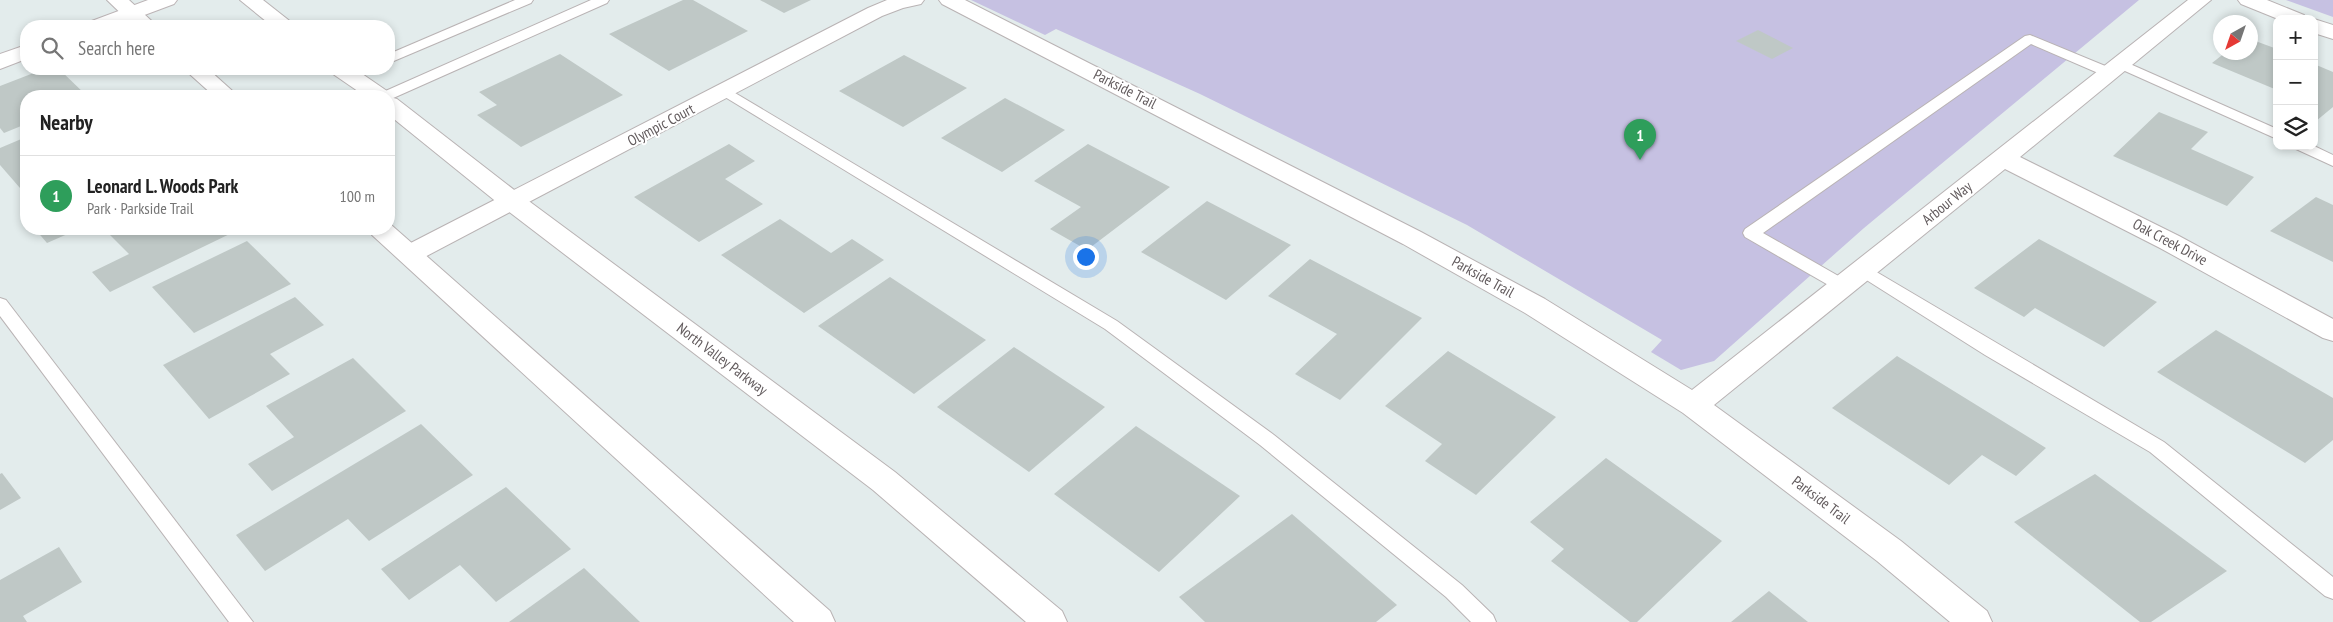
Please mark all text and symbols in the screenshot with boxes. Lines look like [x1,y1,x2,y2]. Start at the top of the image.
north arrow [2213,15,2258,60]
map controls [2273,15,2318,150]
button: + [2273,15,2318,60]
search box [20,20,395,75]
icon: search [38,34,66,62]
text: Search here [78,36,155,60]
button: − [2273,60,2318,105]
street label: Parkside Trail [1090,65,1160,113]
street label: Olympic Court [624,99,698,150]
button: layers [2273,105,2318,150]
text: Nearby [40,109,93,136]
pin: 1 [1624,119,1656,160]
text: Leonard L. Woods Park [87,174,238,198]
street label: Arbour Way [1918,176,1976,229]
text: 1 [52,186,60,206]
text: 100 m [340,186,375,206]
text: Park · Parkside Trail [87,198,194,218]
street label: Oak Creek Drive [2130,214,2211,269]
your location [1073,244,1099,270]
street label: Parkside Trail [1449,252,1518,302]
street label: North Valley Parkway [673,318,772,399]
street label: Parkside Trail [1788,471,1855,528]

